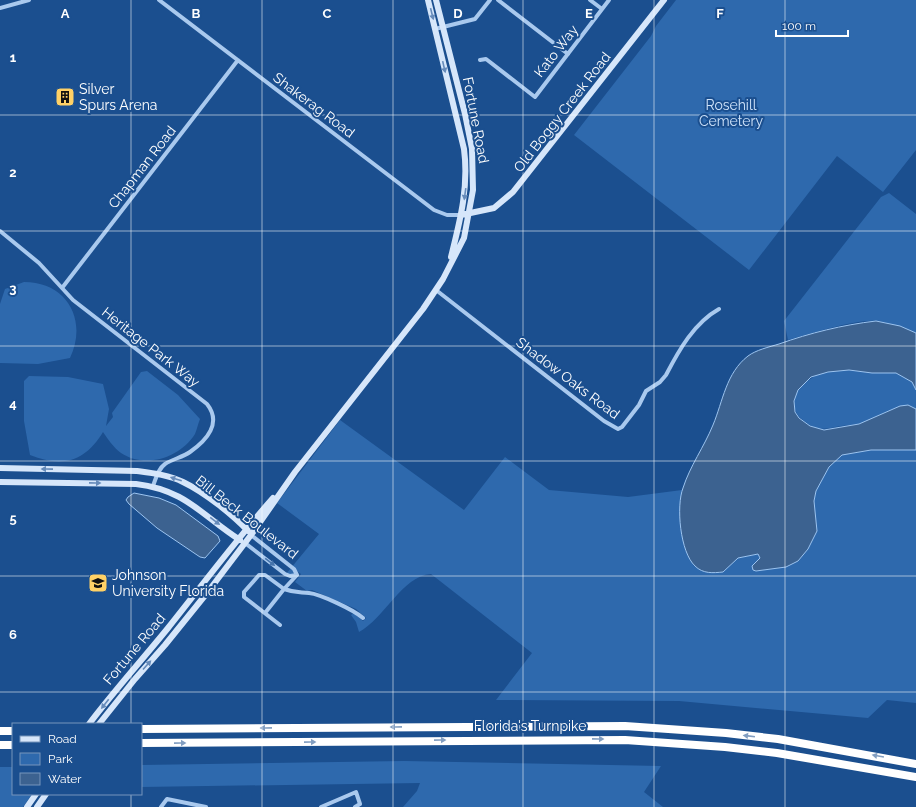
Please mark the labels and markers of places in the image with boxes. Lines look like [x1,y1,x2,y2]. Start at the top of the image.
place label: Silver Spurs Arena [79,81,157,113]
building icon: Silver Spurs Arena [54,86,76,108]
place label: Johnson University Florida [112,567,224,599]
school or university icon: Johnson University Florida [87,572,109,594]

